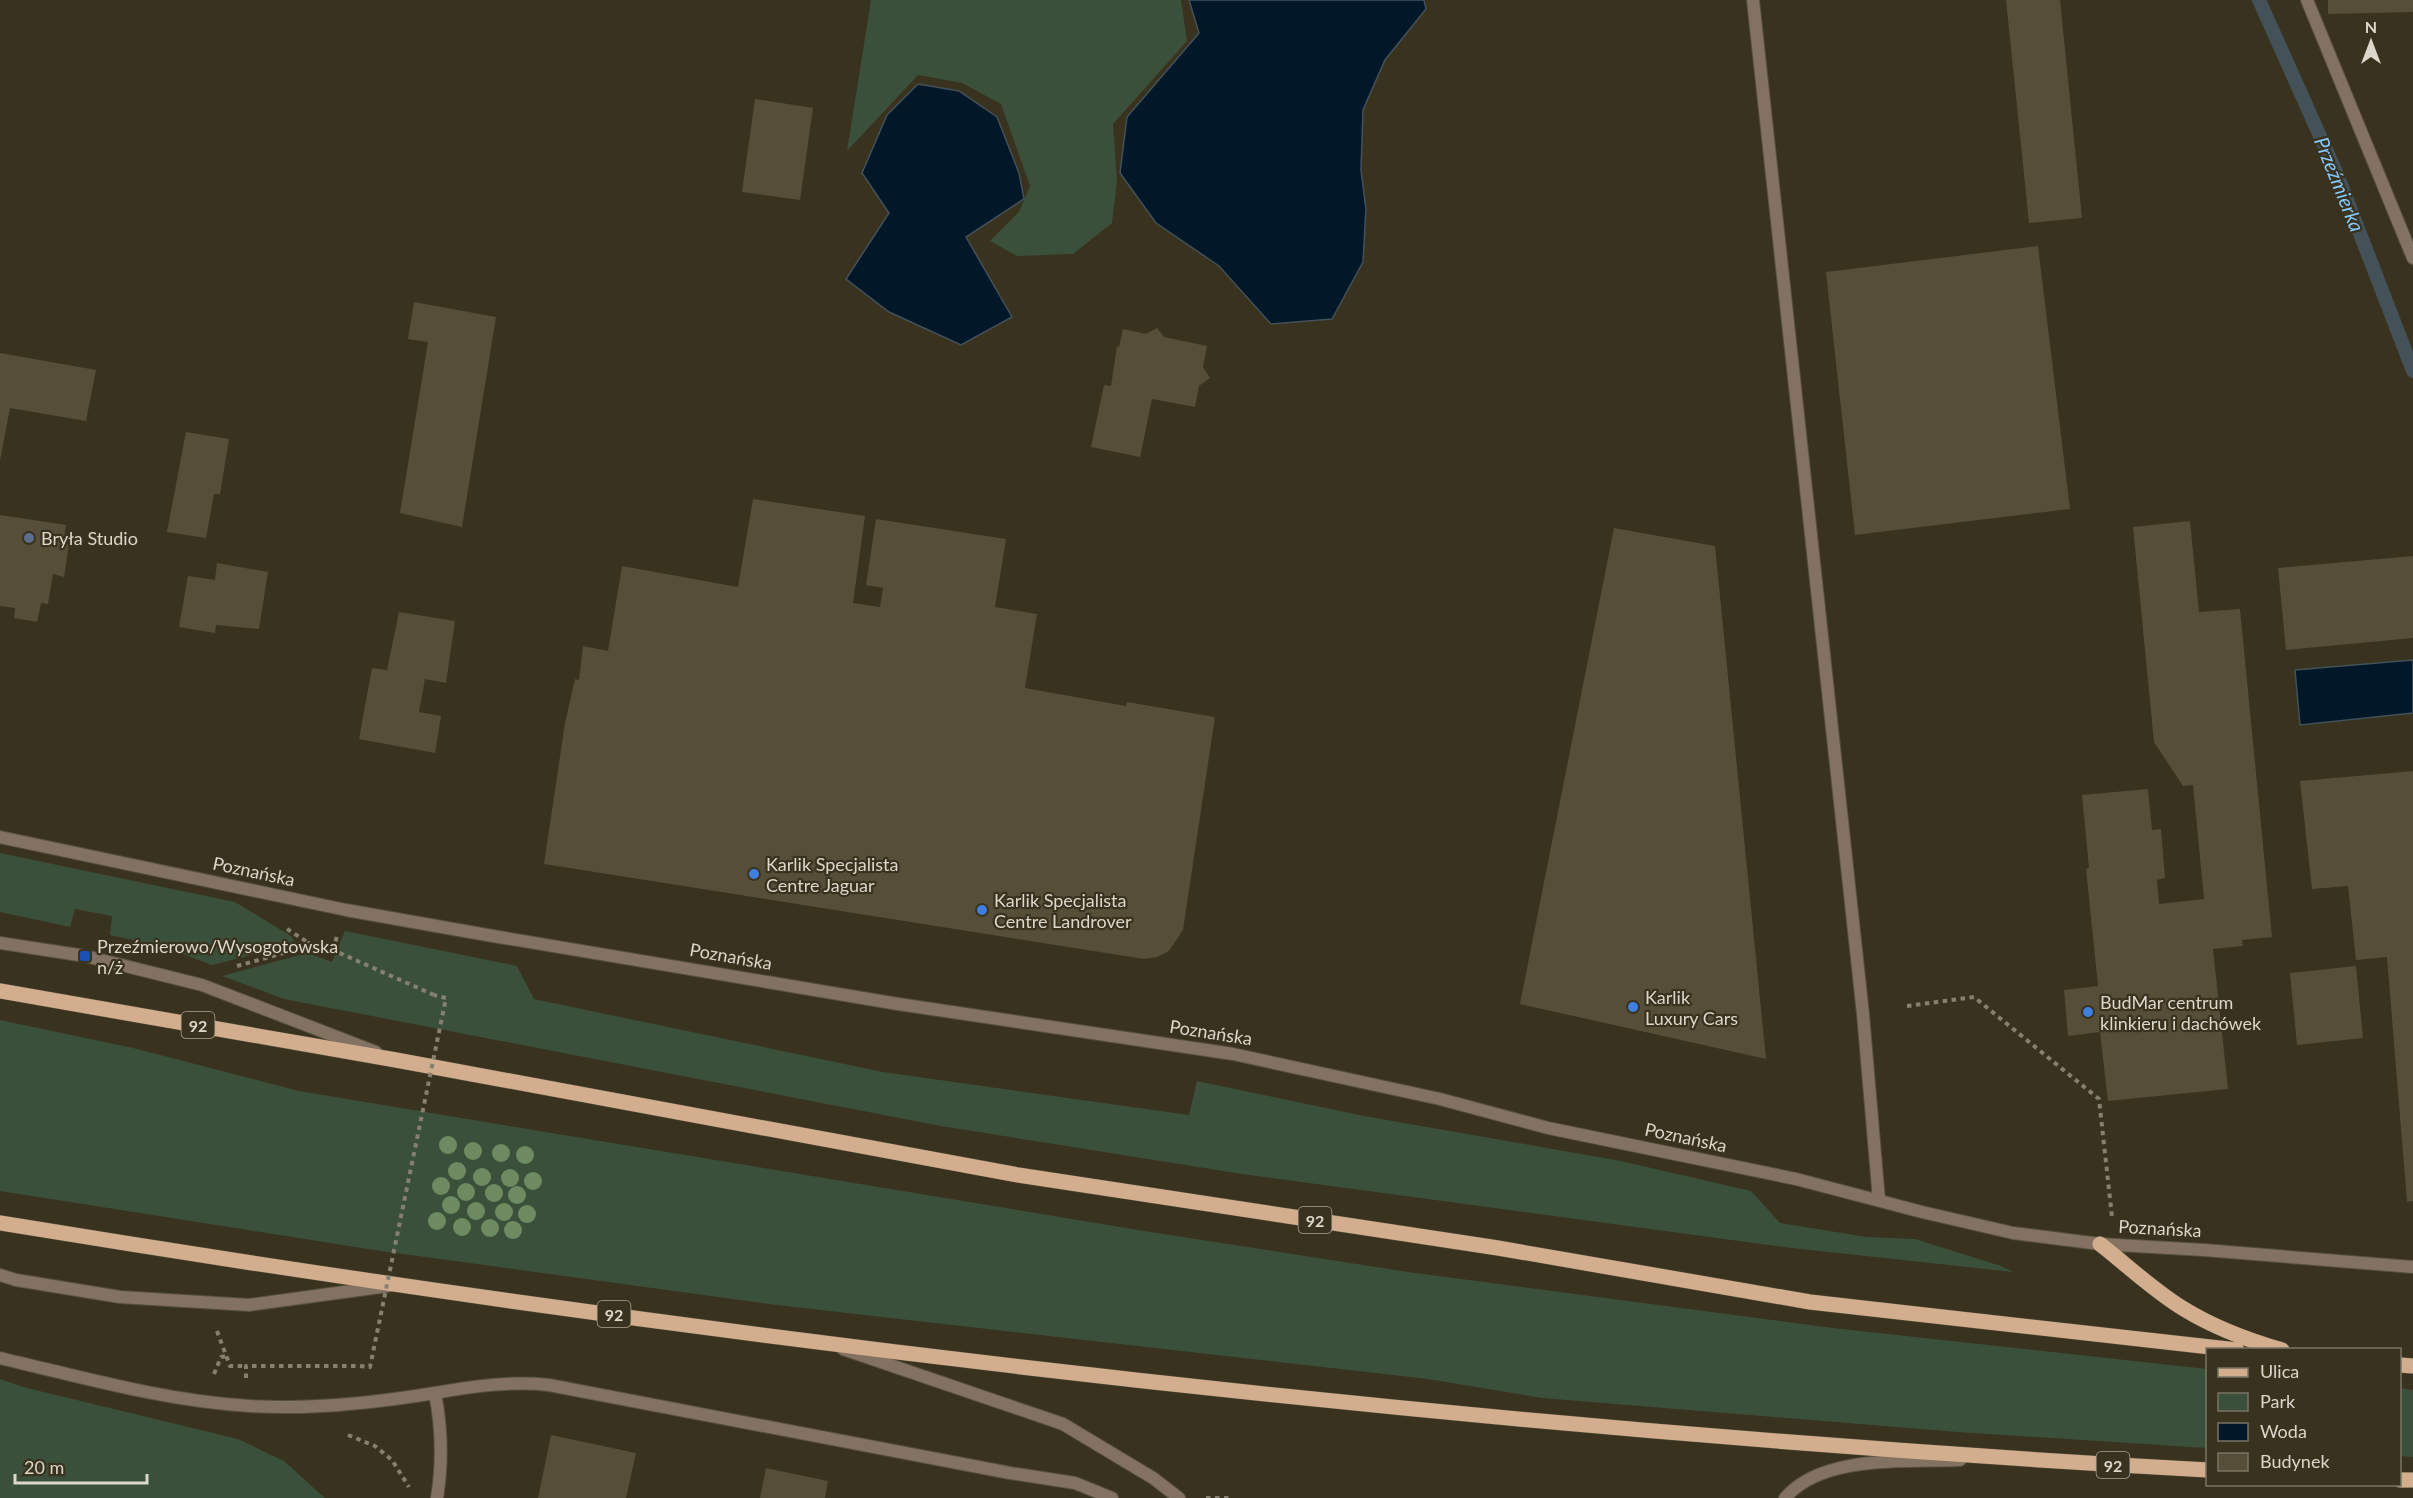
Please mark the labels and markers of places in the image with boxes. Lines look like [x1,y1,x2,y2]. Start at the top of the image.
place label: Bryła Studio [41,527,138,549]
marker: Bryła Studio [22,531,36,545]
place label: Karlik Specjalista Centre Jaguar [766,853,898,896]
marker: Karlik Specjalista Centre Jaguar [747,867,761,881]
place label: Karlik Specjalista Centre Landrover [994,889,1132,932]
marker: Karlik Specjalista Centre Landrover [975,903,989,917]
place label: Przeźmierowo/Wysogotowska n/ż [97,935,338,978]
marker: Przeźmierowo/Wysogotowska n/ż [78,949,92,963]
place label: Karlik Luxury Cars [1645,986,1738,1029]
place label: BudMar centrum klinkieru i dachówek [2100,991,2262,1034]
marker: Karlik Luxury Cars [1626,1000,1640,1014]
marker: BudMar centrum klinkieru i dachówek [2081,1005,2095,1019]

